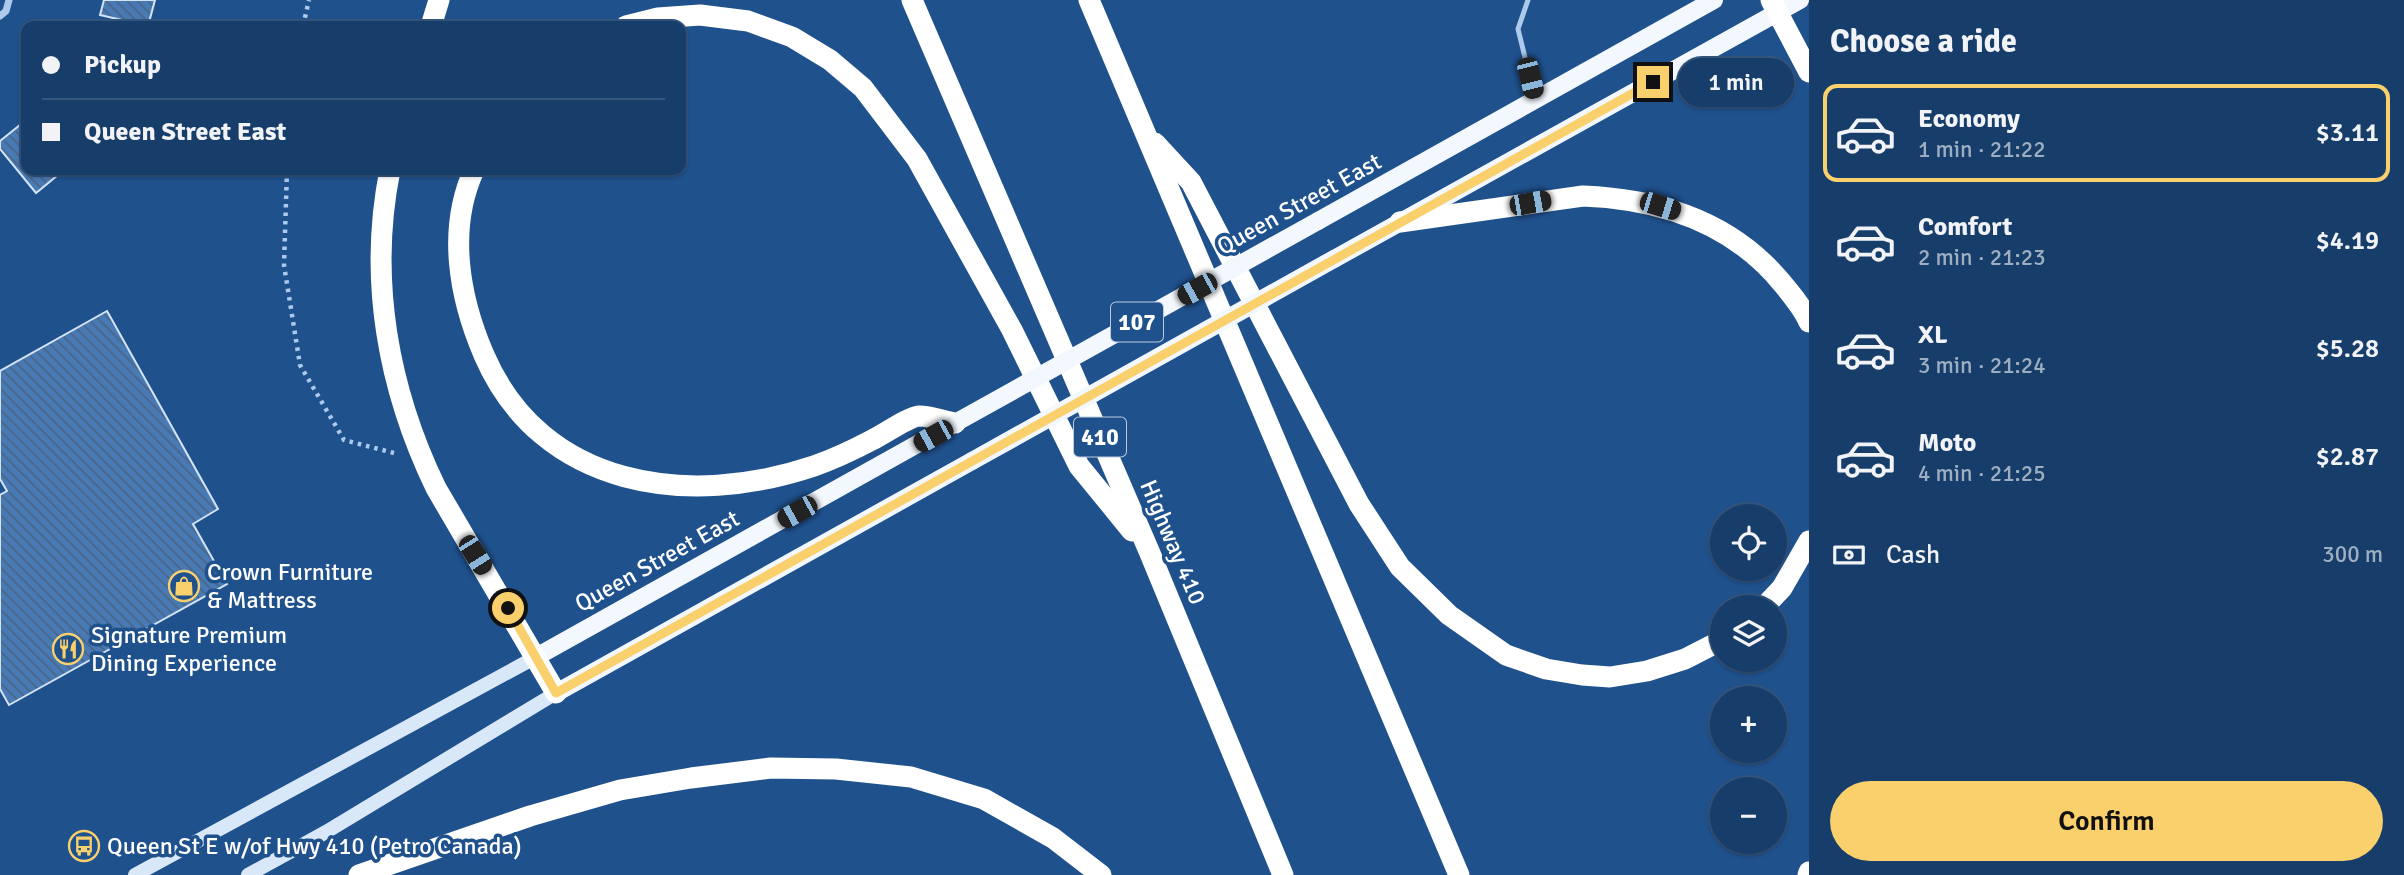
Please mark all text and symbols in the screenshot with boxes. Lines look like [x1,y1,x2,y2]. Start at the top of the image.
text: Choose a ride [1830,22,2017,61]
text: Pickup [84,49,161,81]
car [1515,55,1546,101]
callout: 1 min [1678,57,1793,106]
route end [1637,66,1669,98]
text: 1 min [1708,68,1764,97]
icon: car [1834,102,1897,165]
text: Economy [1918,103,2020,135]
text: Queen Street East [84,116,286,148]
text: $3.11 [2316,117,2379,149]
text: 1 min · 21:22 [1918,135,2046,164]
street label: Queen Street East [1212,146,1386,262]
car [1508,189,1553,217]
car [1637,190,1684,222]
icon: car [1834,210,1897,273]
text: Comfort [1918,211,2012,243]
text: $4.19 [2316,225,2379,257]
text: 2 min · 21:23 [1918,243,2046,272]
car [1174,270,1221,308]
road number: 107 [1111,302,1163,342]
icon: car [1834,318,1897,381]
text: XL [1918,319,1948,351]
text: $5.28 [2316,333,2379,365]
text: 3 min · 21:24 [1918,351,2046,380]
car [910,417,957,455]
road number: 410 [1074,418,1126,457]
icon: car [1834,426,1897,489]
text: Moto [1918,427,1976,459]
text: $2.87 [2316,441,2379,473]
text: 4 min · 21:25 [1918,459,2046,488]
street label: Highway 410 [1133,475,1213,609]
car [774,493,821,531]
street label: Queen Street East [570,503,744,619]
map controls [1710,504,1787,854]
button: locate [1710,504,1787,581]
car [455,532,496,578]
icon: cash [1830,536,1868,574]
text: Cash [1886,539,1940,571]
text: 300 m [2322,540,2383,569]
place label: Crown Furniture & Mattress [207,557,373,615]
shop icon: Crown Furniture & Mattress [167,569,201,603]
route start [492,592,524,624]
button: layers [1710,595,1787,672]
place label: Signature Premium Dining Experience [91,620,287,678]
restaurant icon: Signature Premium Dining Experience [51,632,85,666]
button: + [1710,686,1787,763]
button: − [1710,777,1787,854]
button: Confirm [1830,781,2383,861]
bus stop icon: Queen St E w/of Hwy 410 (Petro Canada) [67,829,101,863]
place label: Queen St E w/of Hwy 410 (Petro Canada) [107,831,522,861]

